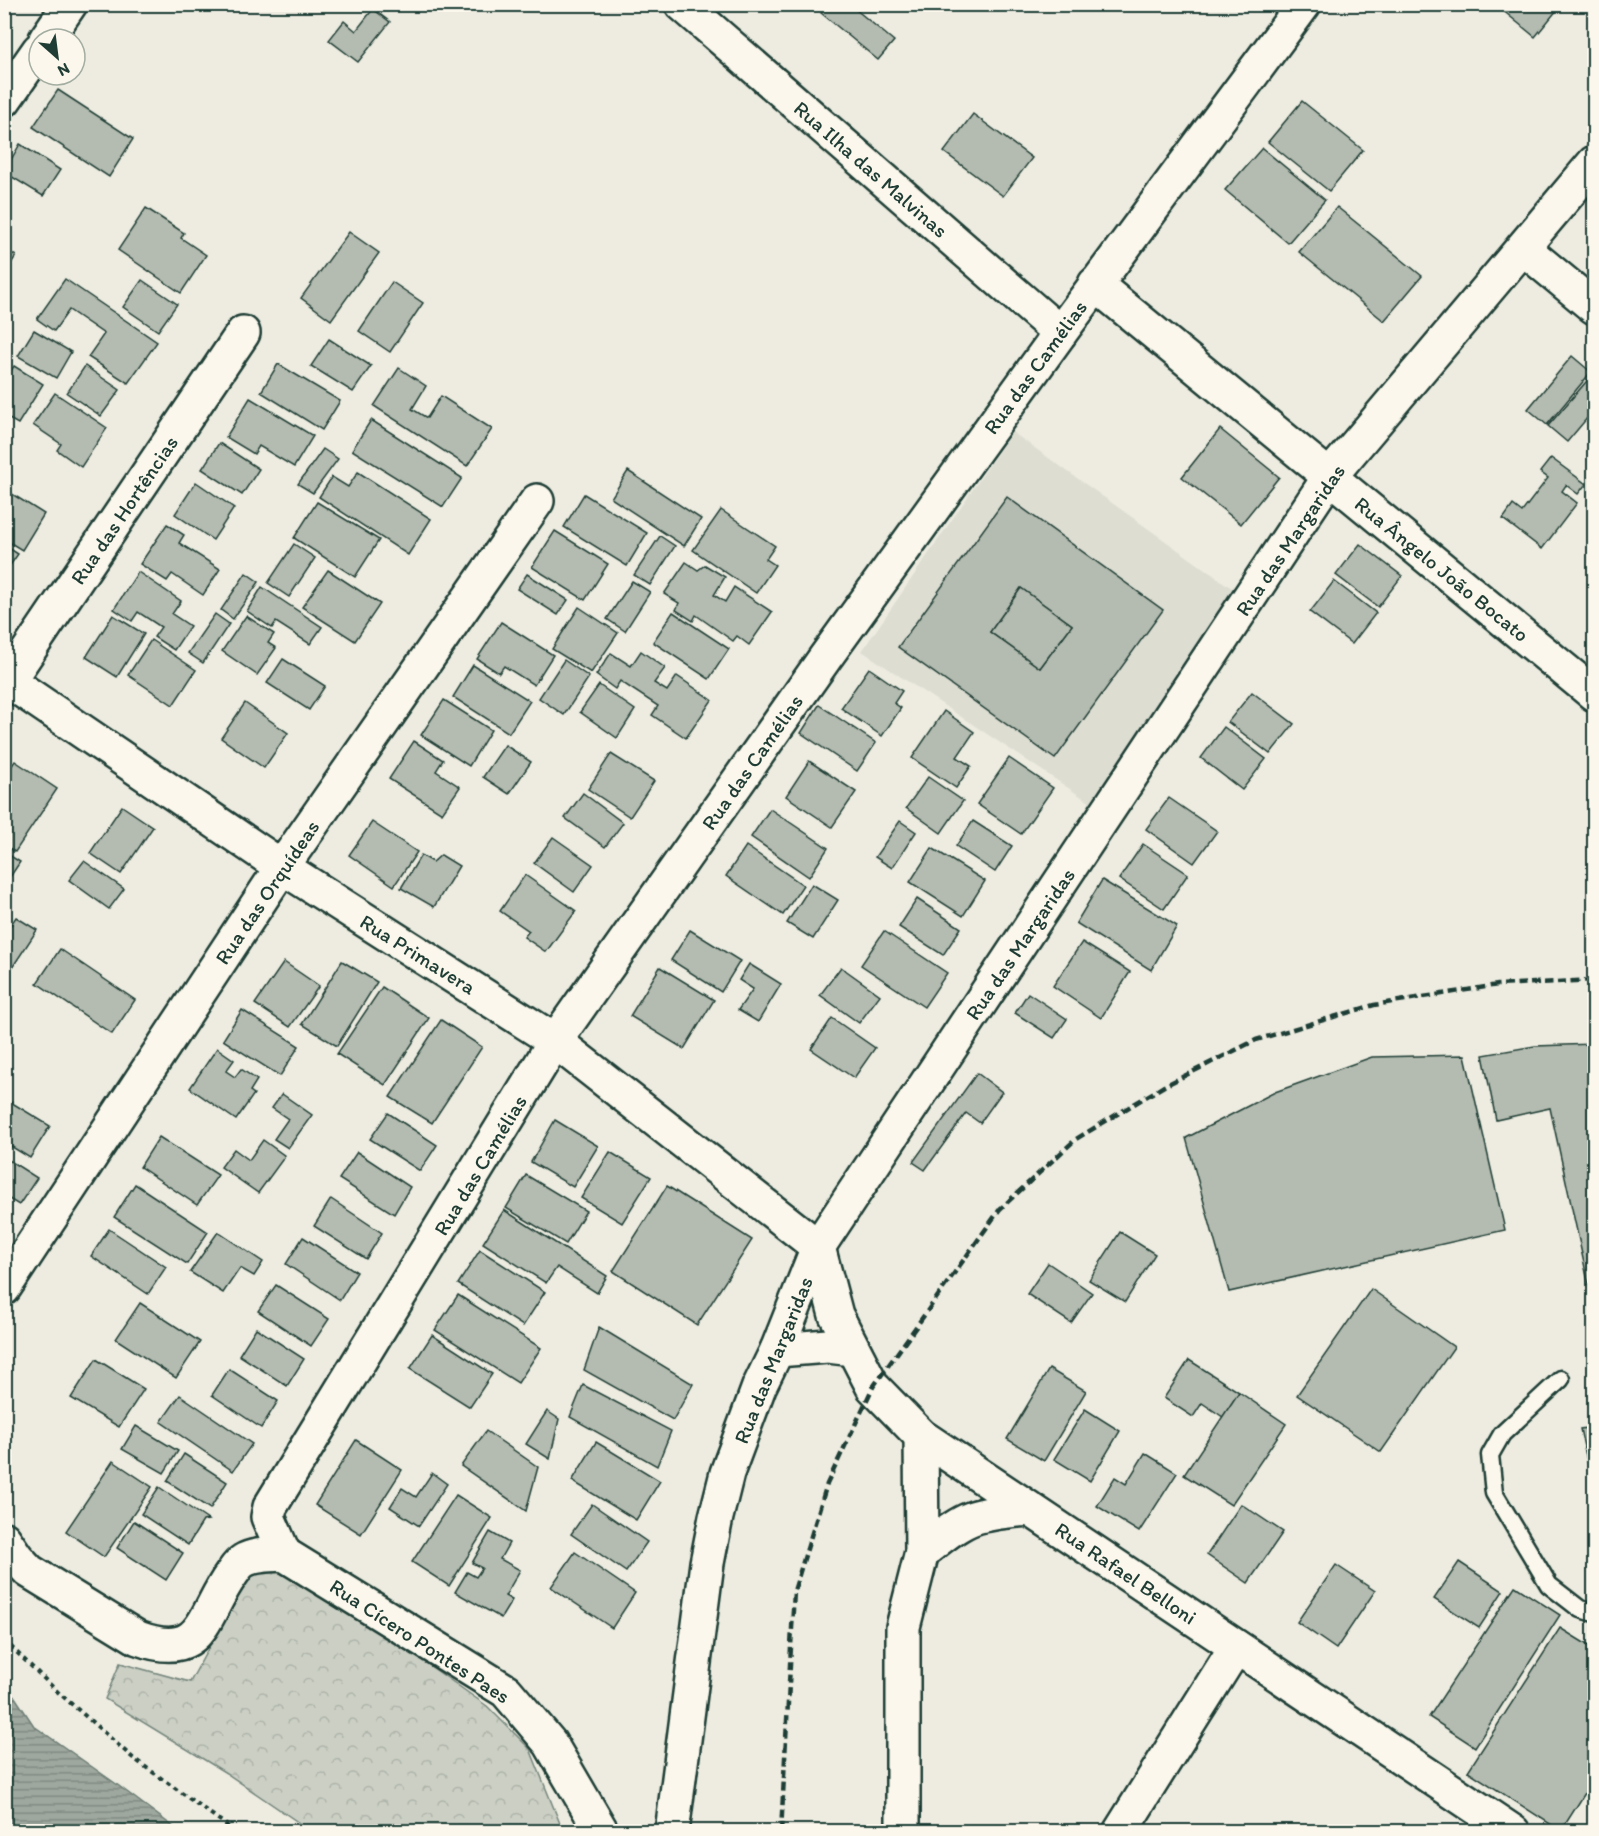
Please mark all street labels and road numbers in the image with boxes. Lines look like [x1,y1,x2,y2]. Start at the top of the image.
street label: Rua Ilha das Malvinas [789,95,953,243]
street label: Rua das Camélias [978,295,1092,439]
street label: Rua das Hortências [65,431,183,589]
street label: Rua das Margaridas [1230,459,1350,621]
street label: Rua Ângelo João Bocato [1350,491,1534,647]
street label: Rua das Camélias [696,689,808,835]
street label: Rua das Orquídeas [209,815,325,969]
street label: Rua das Margaridas [960,863,1080,1025]
street label: Rua Primavera [355,908,481,1000]
street label: Rua das Camélias [428,1090,532,1240]
street label: Rua das Margaridas [728,1273,818,1447]
street label: Rua Rafael Belloni [1051,1516,1201,1630]
street label: Rua Cícero Pontes Paes [325,1573,515,1709]

